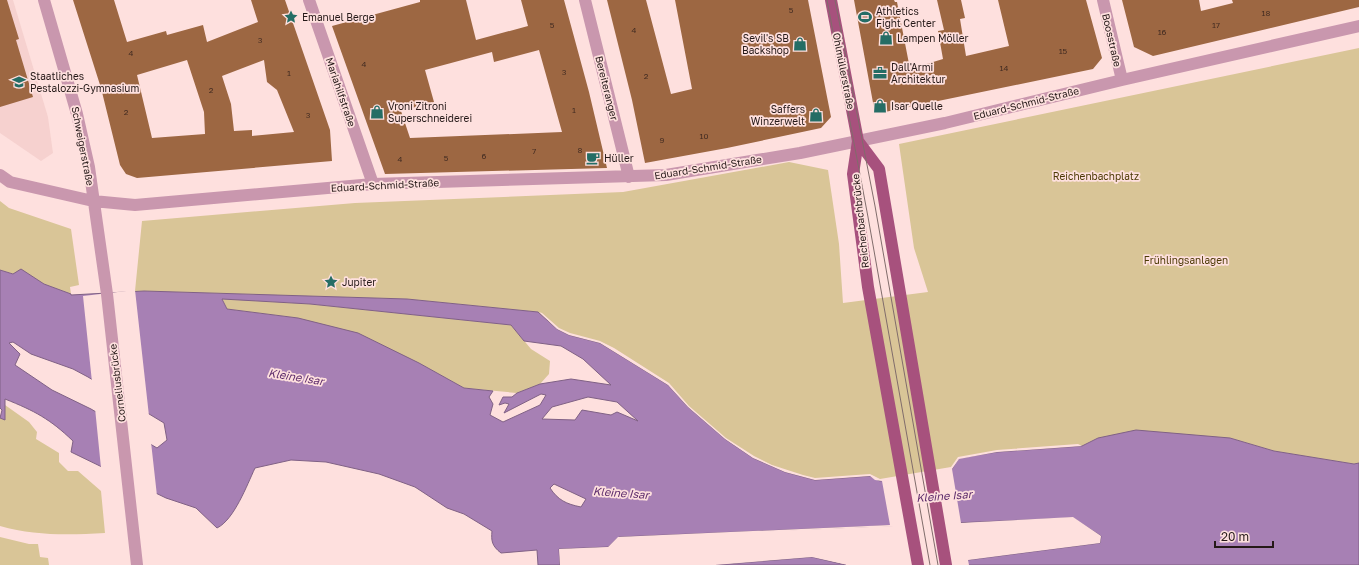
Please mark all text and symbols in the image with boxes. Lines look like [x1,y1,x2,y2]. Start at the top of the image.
house number: 5 [789,5,794,15]
place label: Athletics Fight Center [876,5,936,29]
house number: 18 [1262,8,1270,18]
place icon: Emanuel Berge [283,9,299,25]
sports icon: Athletics Fight Center [857,9,873,25]
place label: Emanuel Berge [302,11,375,23]
street label: Boosstraße [1100,12,1124,68]
house number: 5 [550,20,555,30]
house number: 17 [1212,20,1220,30]
house number: 4 [632,25,637,35]
house number: 16 [1158,27,1167,37]
shop icon: Lampen Möller [878,30,894,46]
place label: Sevil's SB Backshop [742,32,789,56]
street label: Ohlmüllerstraße [831,32,857,111]
place label: Lampen Möller [897,32,969,44]
house number: 3 [258,35,263,45]
shop icon: Sevil's SB Backshop [792,36,808,52]
house number: 15 [1059,46,1068,56]
house number: 4 [129,48,134,58]
street label: Bereiteranger [593,55,621,122]
street label: Mariahilfstraße [324,56,359,128]
house number: 4 [362,59,367,69]
place label: Dall'Armi Architektur [891,61,945,85]
house number: 14 [1000,63,1008,73]
office icon: Dall'Armi Architektur [872,65,888,81]
house number: 3 [562,67,567,77]
house number: 1 [287,68,291,78]
place label: Staatliches Pestalozzi-Gymnasium [30,70,139,94]
house number: 2 [644,71,649,81]
school or university icon: Staatliches Pestalozzi-Gymnasium [11,74,27,90]
street label: Eduard-Schmid-Straße [972,84,1080,122]
house number: 2 [209,85,214,95]
shop icon: Isar Quelle [872,98,888,114]
place label: Vroni Zitroni Superschneiderei [388,100,472,124]
place label: Isar Quelle [891,100,943,112]
place label: Saffers Winzerwelt [751,103,805,127]
shop icon: Vroni Zitroni Superschneiderei [369,104,385,120]
street label: Schweigerstraße [69,105,97,187]
house number: 1 [572,105,576,115]
house number: 2 [124,107,129,117]
shop icon: Saffers Winzerwelt [808,107,824,123]
house number: 3 [306,110,311,120]
house number: 10 [700,131,708,141]
house number: 9 [660,135,665,145]
house number: 8 [578,145,583,155]
house number: 7 [532,146,536,156]
cafe icon: Hüller [585,150,601,166]
house number: 6 [482,151,487,161]
place label: Hüller [604,152,634,164]
house number: 5 [444,153,449,163]
street label: Eduard-Schmid-Straße [654,153,763,181]
house number: 4 [398,154,403,164]
park label: Reichenbachplatz [1053,170,1139,182]
street label: Reichenbachbrücke [849,173,871,269]
street label: Eduard-Schmid-Straße [331,176,440,194]
park label: Frühlingsanlagen [1144,254,1228,266]
place icon: Jupiter [323,274,339,290]
place label: Jupiter [342,276,376,288]
street label: Corneliusbrücke [106,343,128,423]
water label: Kleine Isar [267,366,326,388]
water label: Kleine Isar [593,484,651,501]
water label: Kleine Isar [916,487,974,504]
scale bar [1215,523,1273,549]
text: 20 m [1221,529,1249,544]

